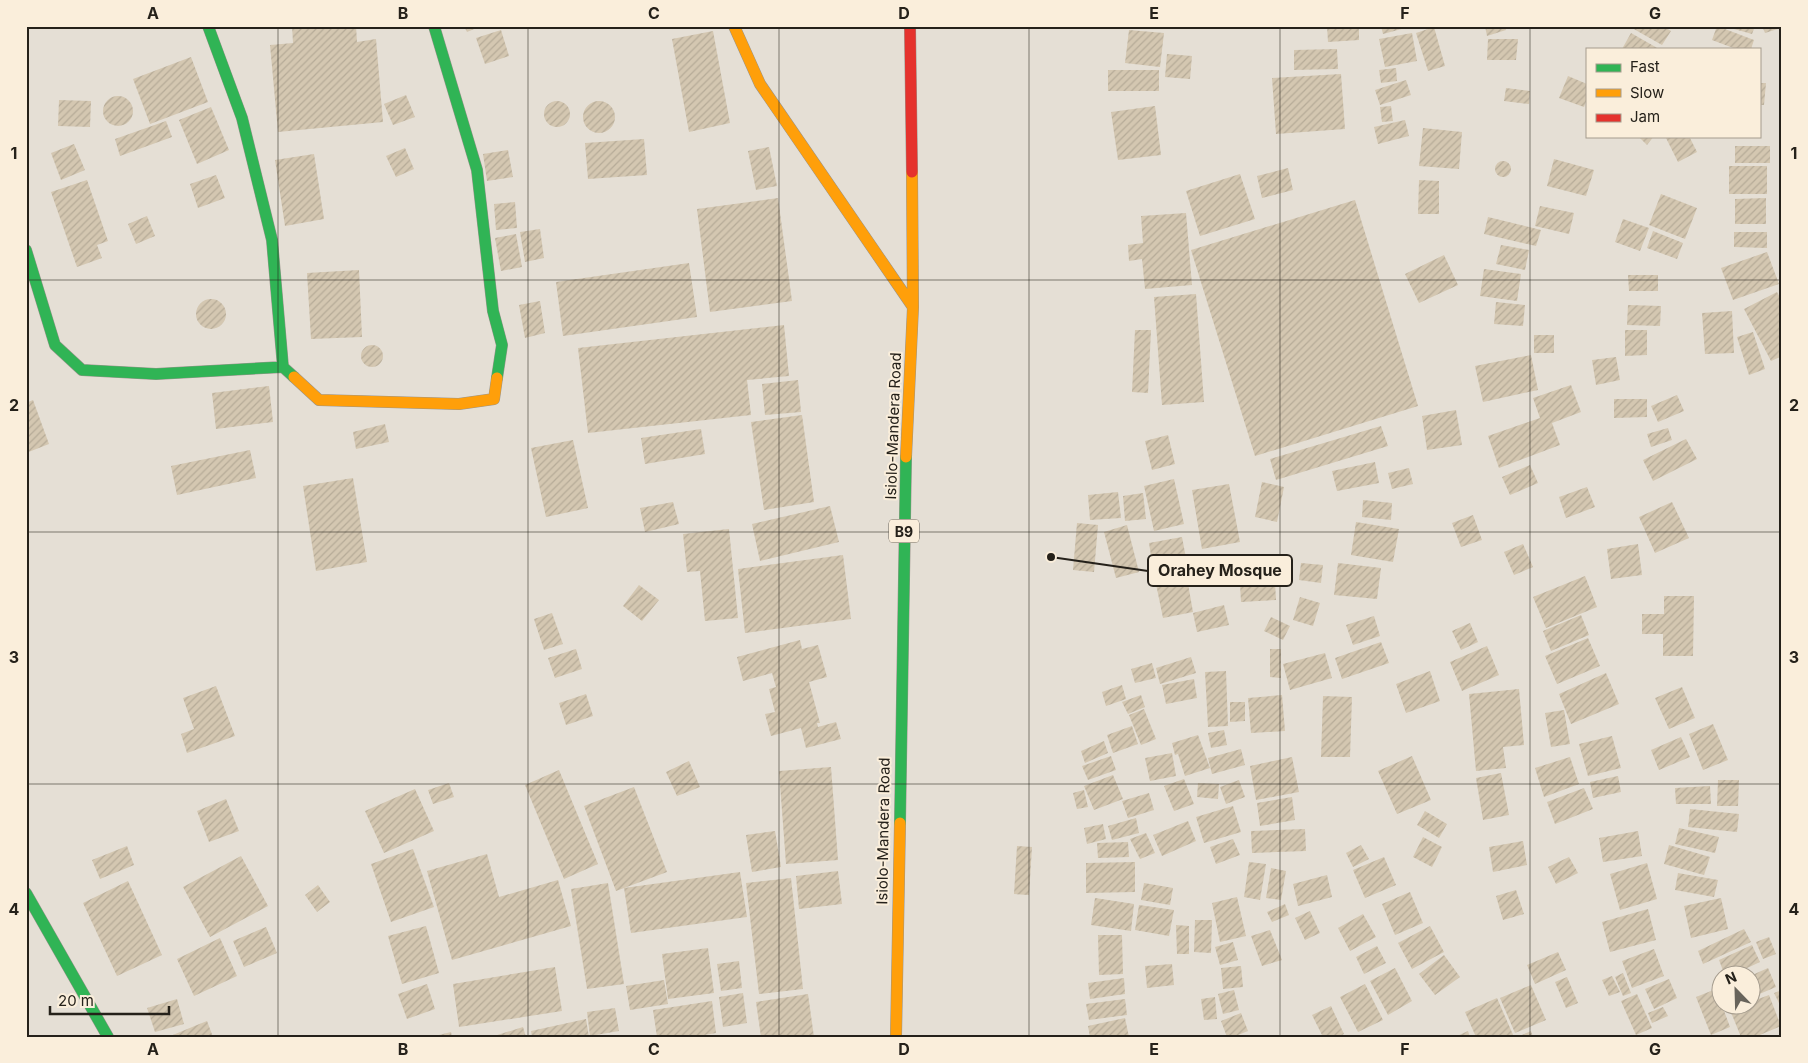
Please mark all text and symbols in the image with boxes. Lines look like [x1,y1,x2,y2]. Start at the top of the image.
text: A [147,3,159,23]
text: B [398,3,408,23]
text: C [648,3,660,23]
text: D [898,3,910,23]
text: E [1149,3,1159,23]
text: F [1400,3,1410,23]
text: G [1649,3,1661,23]
legend [1586,48,1760,138]
text: Fast [1630,57,1660,76]
text: Slow [1630,83,1664,102]
text: Jam [1630,107,1660,126]
text: 1 [11,143,17,163]
text: 1 [1791,143,1797,163]
street label: Isiolo-Mandera Road [881,352,905,500]
text: 2 [9,395,19,415]
text: 2 [1789,395,1799,415]
road number: B9 [889,520,919,542]
callout: Orahey Mosque [1148,555,1292,586]
text: Orahey Mosque [1158,560,1282,580]
text: 3 [9,647,19,667]
text: 3 [1789,647,1799,667]
street label: Isiolo-Mandera Road [872,757,894,905]
text: 4 [9,899,20,919]
text: 4 [1789,899,1800,919]
north arrow [1710,966,1760,1016]
text: N [1722,968,1739,987]
scale bar [50,983,169,1015]
text: 20 m [58,991,94,1010]
text: A [147,1039,159,1059]
text: B [398,1039,408,1059]
text: C [648,1039,660,1059]
text: D [898,1039,910,1059]
text: E [1149,1039,1159,1059]
text: F [1400,1039,1410,1059]
text: G [1649,1039,1661,1059]

